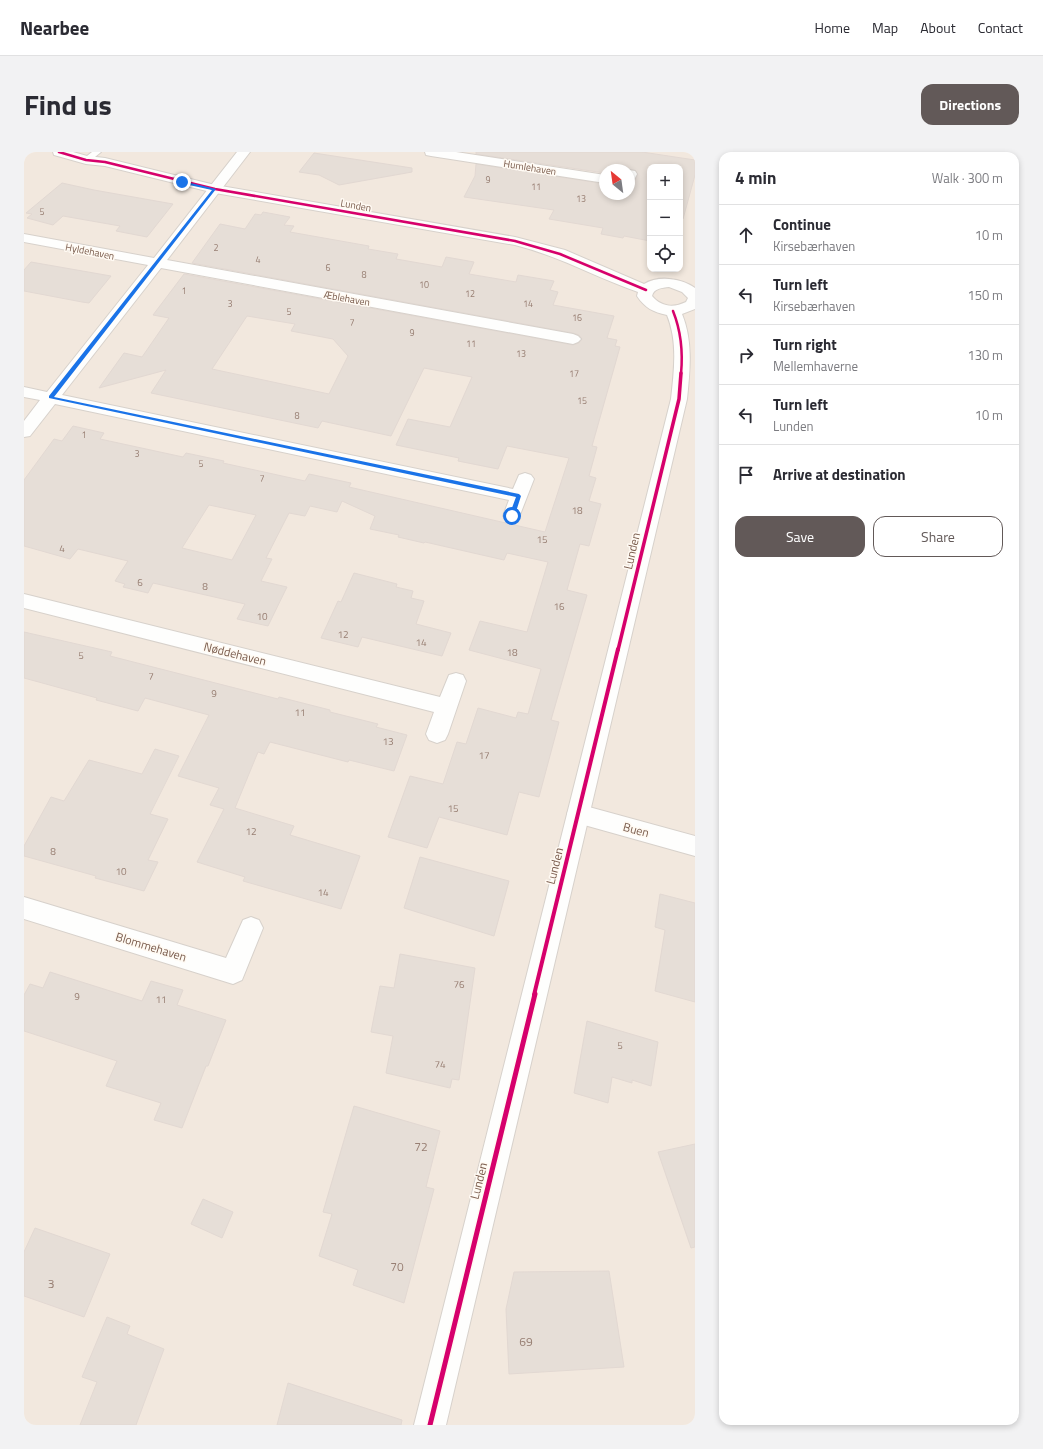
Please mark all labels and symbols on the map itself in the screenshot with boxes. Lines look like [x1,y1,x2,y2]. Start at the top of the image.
street label: Humlehaven [502,156,557,179]
north arrow [599,164,635,200]
route end [173,173,191,191]
house number: 9 [485,173,491,186]
house number: 11 [531,180,541,193]
house number: 13 [576,192,586,205]
street label: Lunden [339,195,373,216]
house number: 5 [39,205,45,218]
street label: Hyldehaven [64,239,116,264]
house number: 2 [213,241,219,254]
house number: 4 [255,253,261,266]
house number: 6 [325,261,331,274]
house number: 8 [361,268,367,281]
house number: 10 [419,278,429,291]
house number: 1 [181,284,187,297]
street label: Æblehaven [323,287,371,310]
house number: 12 [465,287,475,300]
house number: 3 [227,297,233,310]
house number: 14 [523,297,533,310]
house number: 5 [286,305,292,318]
house number: 16 [572,311,582,324]
house number: 7 [349,316,355,329]
house number: 9 [409,326,415,339]
house number: 11 [466,337,476,350]
house number: 13 [516,347,526,360]
house number: 17 [569,367,579,380]
house number: 15 [577,394,587,407]
house number: 8 [294,409,300,422]
house number: 1 [81,428,87,441]
house number: 3 [134,447,140,460]
house number: 5 [198,457,204,470]
house number: 7 [259,472,265,485]
house number: 18 [571,503,583,518]
route start [503,507,521,525]
street label: Lunden [618,531,645,571]
house number: 15 [536,532,548,547]
house number: 4 [59,541,65,556]
house number: 6 [137,575,143,590]
house number: 8 [202,579,208,594]
house number: 16 [553,599,565,614]
house number: 10 [256,609,268,624]
house number: 12 [337,627,349,642]
house number: 14 [415,635,427,650]
street label: Nøddehaven [202,637,268,670]
house number: 18 [506,645,518,660]
house number: 5 [78,648,84,663]
house number: 7 [148,669,154,684]
house number: 9 [211,686,217,701]
house number: 11 [294,705,306,720]
house number: 13 [382,734,394,749]
house number: 17 [478,748,490,763]
house number: 15 [447,801,459,816]
street label: Buen [621,817,651,842]
house number: 12 [245,824,257,839]
house number: 8 [50,844,56,859]
street label: Lunden [541,845,568,886]
house number: 10 [115,864,127,879]
house number: 14 [317,885,329,900]
street label: Blommehaven [113,927,189,966]
house number: 76 [453,977,465,992]
house number: 9 [74,989,80,1004]
house number: 11 [155,992,167,1007]
house number: 5 [617,1038,623,1053]
house number: 74 [434,1057,446,1072]
house number: 72 [414,1137,428,1156]
street label: Lunden [465,1160,492,1201]
house number: 70 [390,1257,404,1276]
house number: 3 [48,1274,54,1293]
house number: 69 [519,1332,533,1351]

